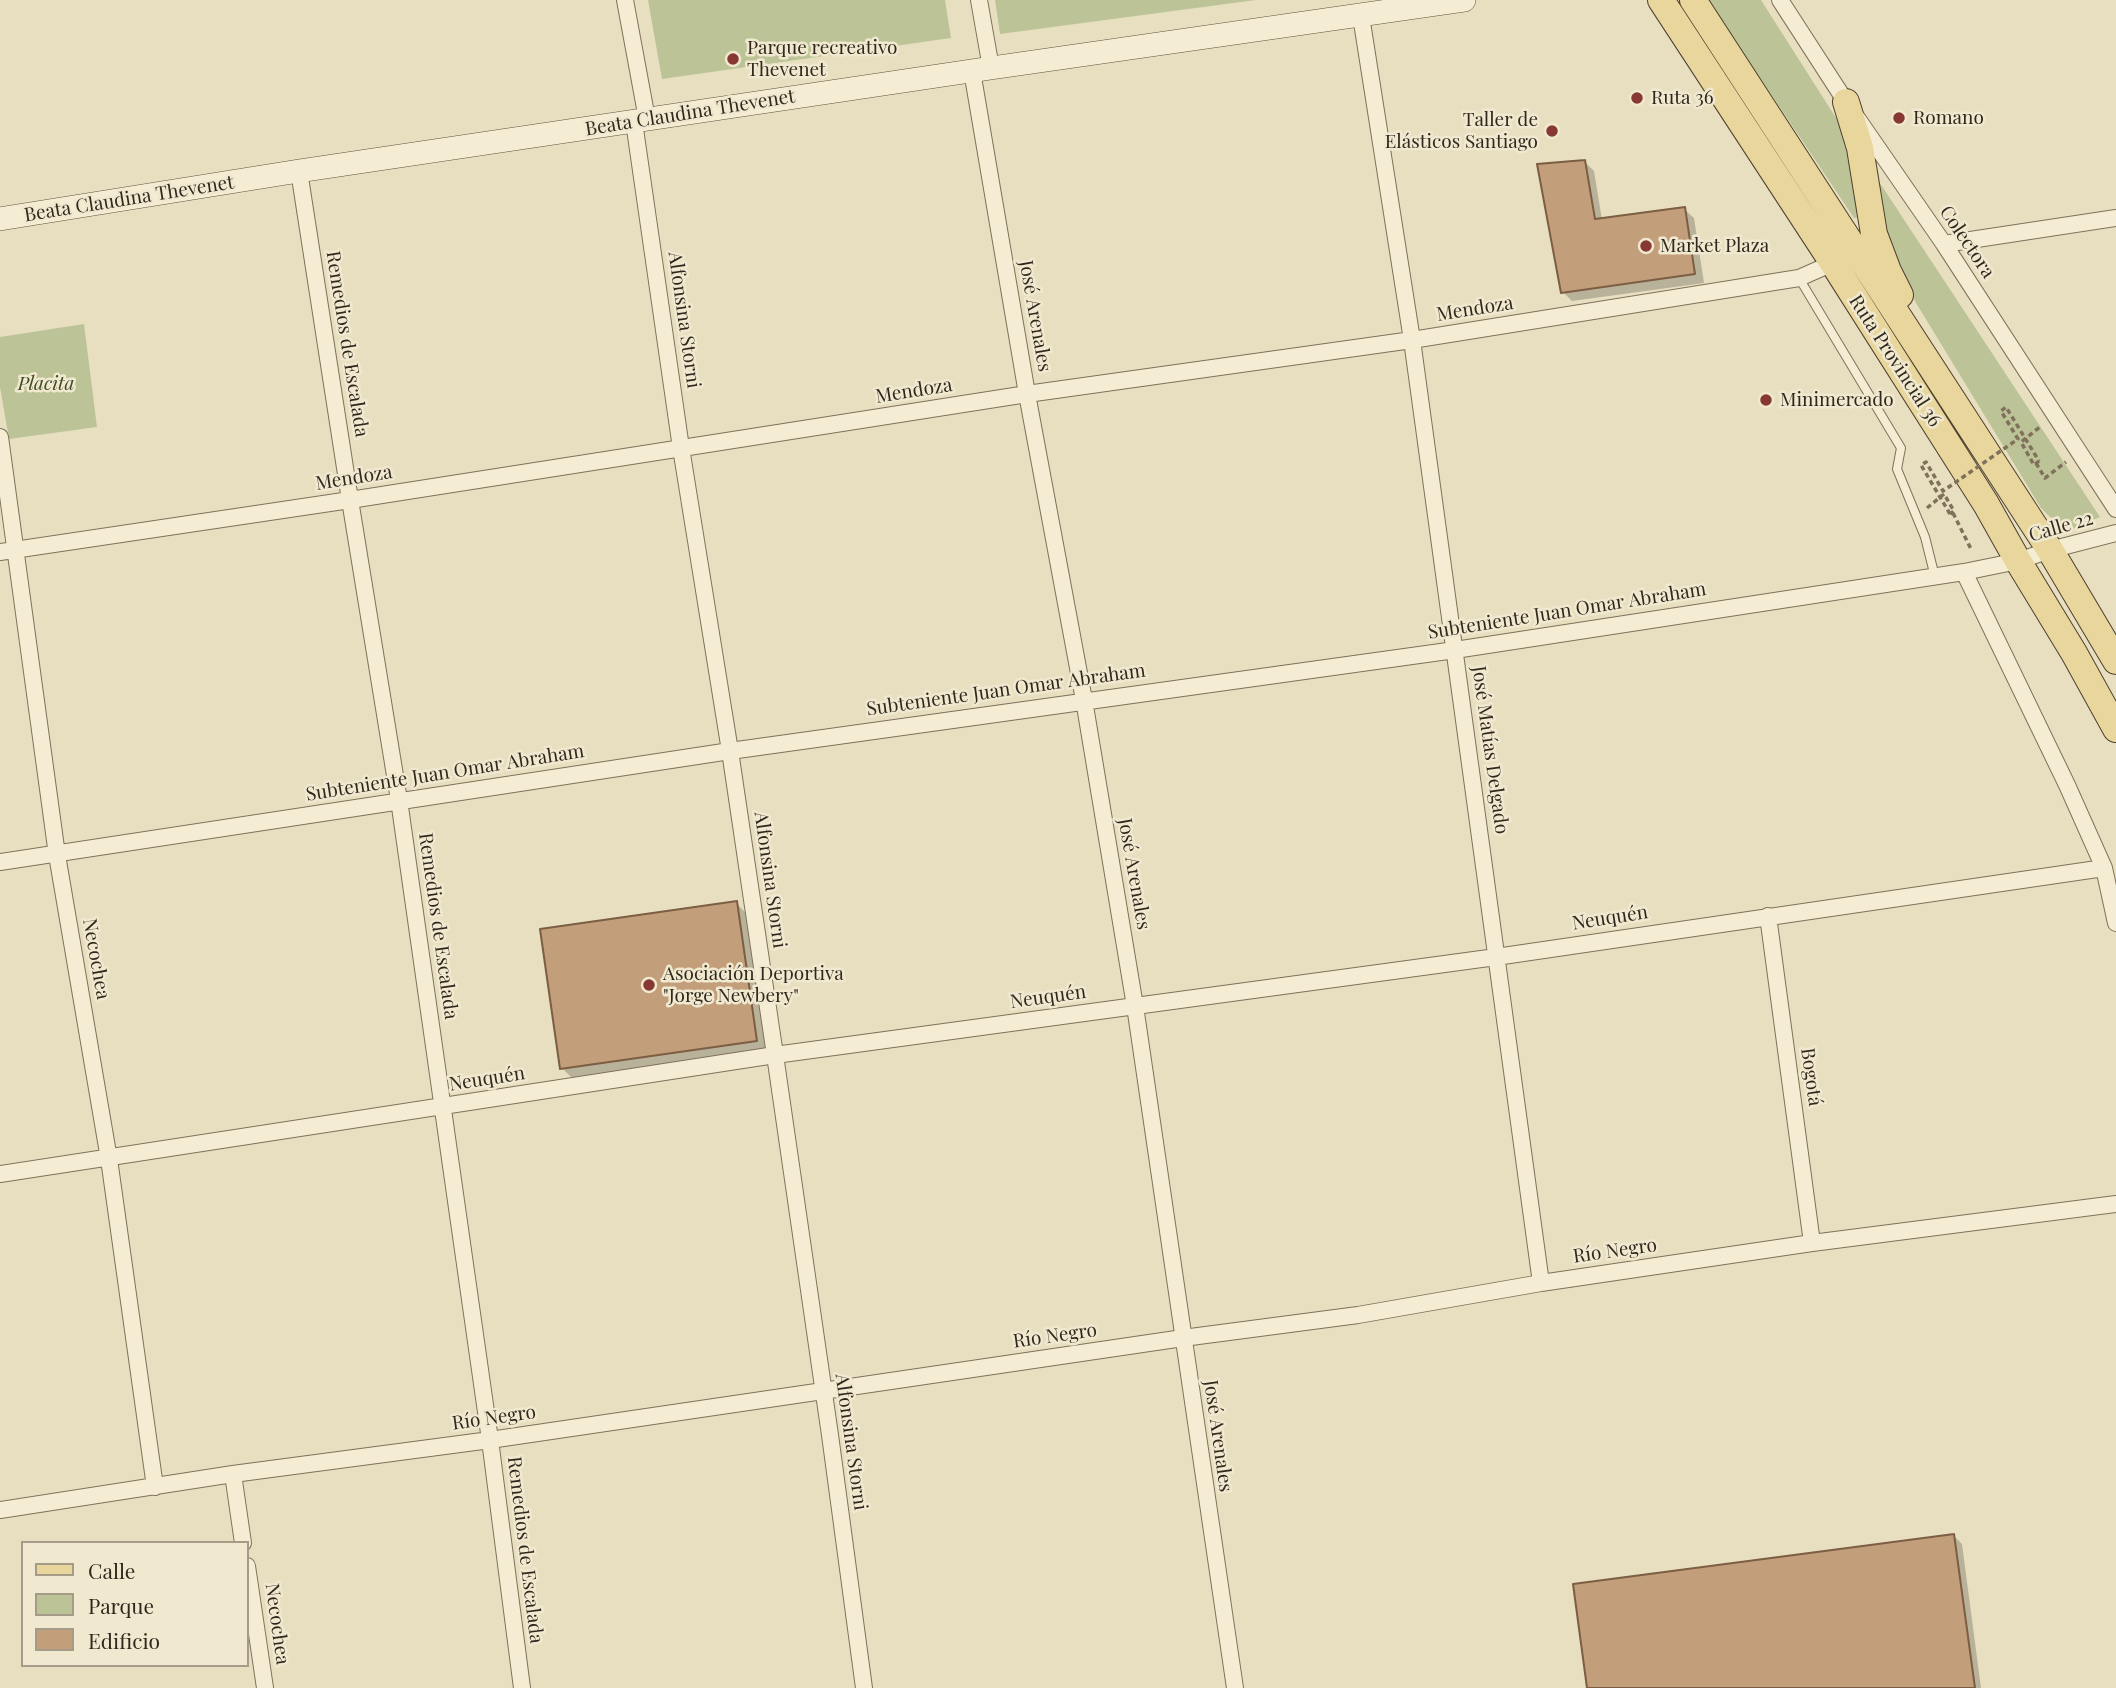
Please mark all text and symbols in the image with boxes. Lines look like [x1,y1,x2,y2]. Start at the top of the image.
place label: Parque recreativo Thevenet [747,37,897,81]
marker: Parque recreativo Thevenet [725,51,741,67]
street label: Beata Claudina Thevenet [584,85,796,141]
place label: Ruta 36 [1651,87,1714,109]
marker: Ruta 36 [1629,90,1645,106]
place label: Romano [1913,107,1984,129]
place label: Taller de Elásticos Santiago [1385,109,1538,153]
marker: Romano [1891,110,1907,126]
marker: Taller de Elásticos Santiago [1544,123,1560,139]
street label: Beata Claudina Thevenet [23,171,235,227]
street label: Colectora [1934,201,2000,283]
place label: Market Plaza [1660,235,1769,257]
marker: Market Plaza [1638,238,1654,254]
street label: Remedios de Escalada [321,249,373,439]
street label: Alfonsina Storni [663,250,705,390]
street label: José Arenales [1014,258,1056,374]
street label: Ruta Provincial 36 [1844,291,1946,431]
street label: Mendoza [1435,292,1515,326]
park label: Placita [18,373,74,395]
street label: Mendoza [874,374,954,408]
place label: Minimercado [1780,389,1894,411]
marker: Minimercado [1758,392,1774,408]
street label: Mendoza [314,461,394,495]
street label: Calle 22 [2026,507,2096,547]
street label: Subteniente Juan Omar Abraham [1426,578,1708,644]
street label: Subteniente Juan Omar Abraham [865,659,1147,721]
street label: José Matías Delgado [1467,664,1513,836]
street label: Subteniente Juan Omar Abraham [304,740,586,806]
street label: Alfonsina Storni [749,810,791,950]
street label: José Arenales [1113,816,1155,932]
street label: Remedios de Escalada [414,831,462,1021]
street label: Neuquén [1570,901,1650,935]
street label: Necochea [78,917,114,1001]
place label: Asociación Deportiva "Jorge Newbery" [663,963,844,1007]
marker: Asociación Deportiva "Jorge Newbery" [641,977,657,993]
street label: Neuquén [1009,980,1087,1014]
street label: Bogotá [1796,1046,1826,1108]
street label: Neuquén [447,1062,527,1096]
street label: Río Negro [1572,1234,1658,1268]
street label: Río Negro [1012,1319,1098,1353]
street label: Alfonsina Storni [830,1372,872,1512]
street label: José Arenales [1199,1379,1237,1493]
street label: Río Negro [451,1401,537,1435]
street label: Remedios de Escalada [502,1455,548,1645]
legend [21,1541,248,1667]
text: Calle [88,1556,135,1584]
street label: Necochea [260,1582,294,1666]
text: Parque [88,1591,154,1619]
text: Edificio [88,1626,160,1654]

